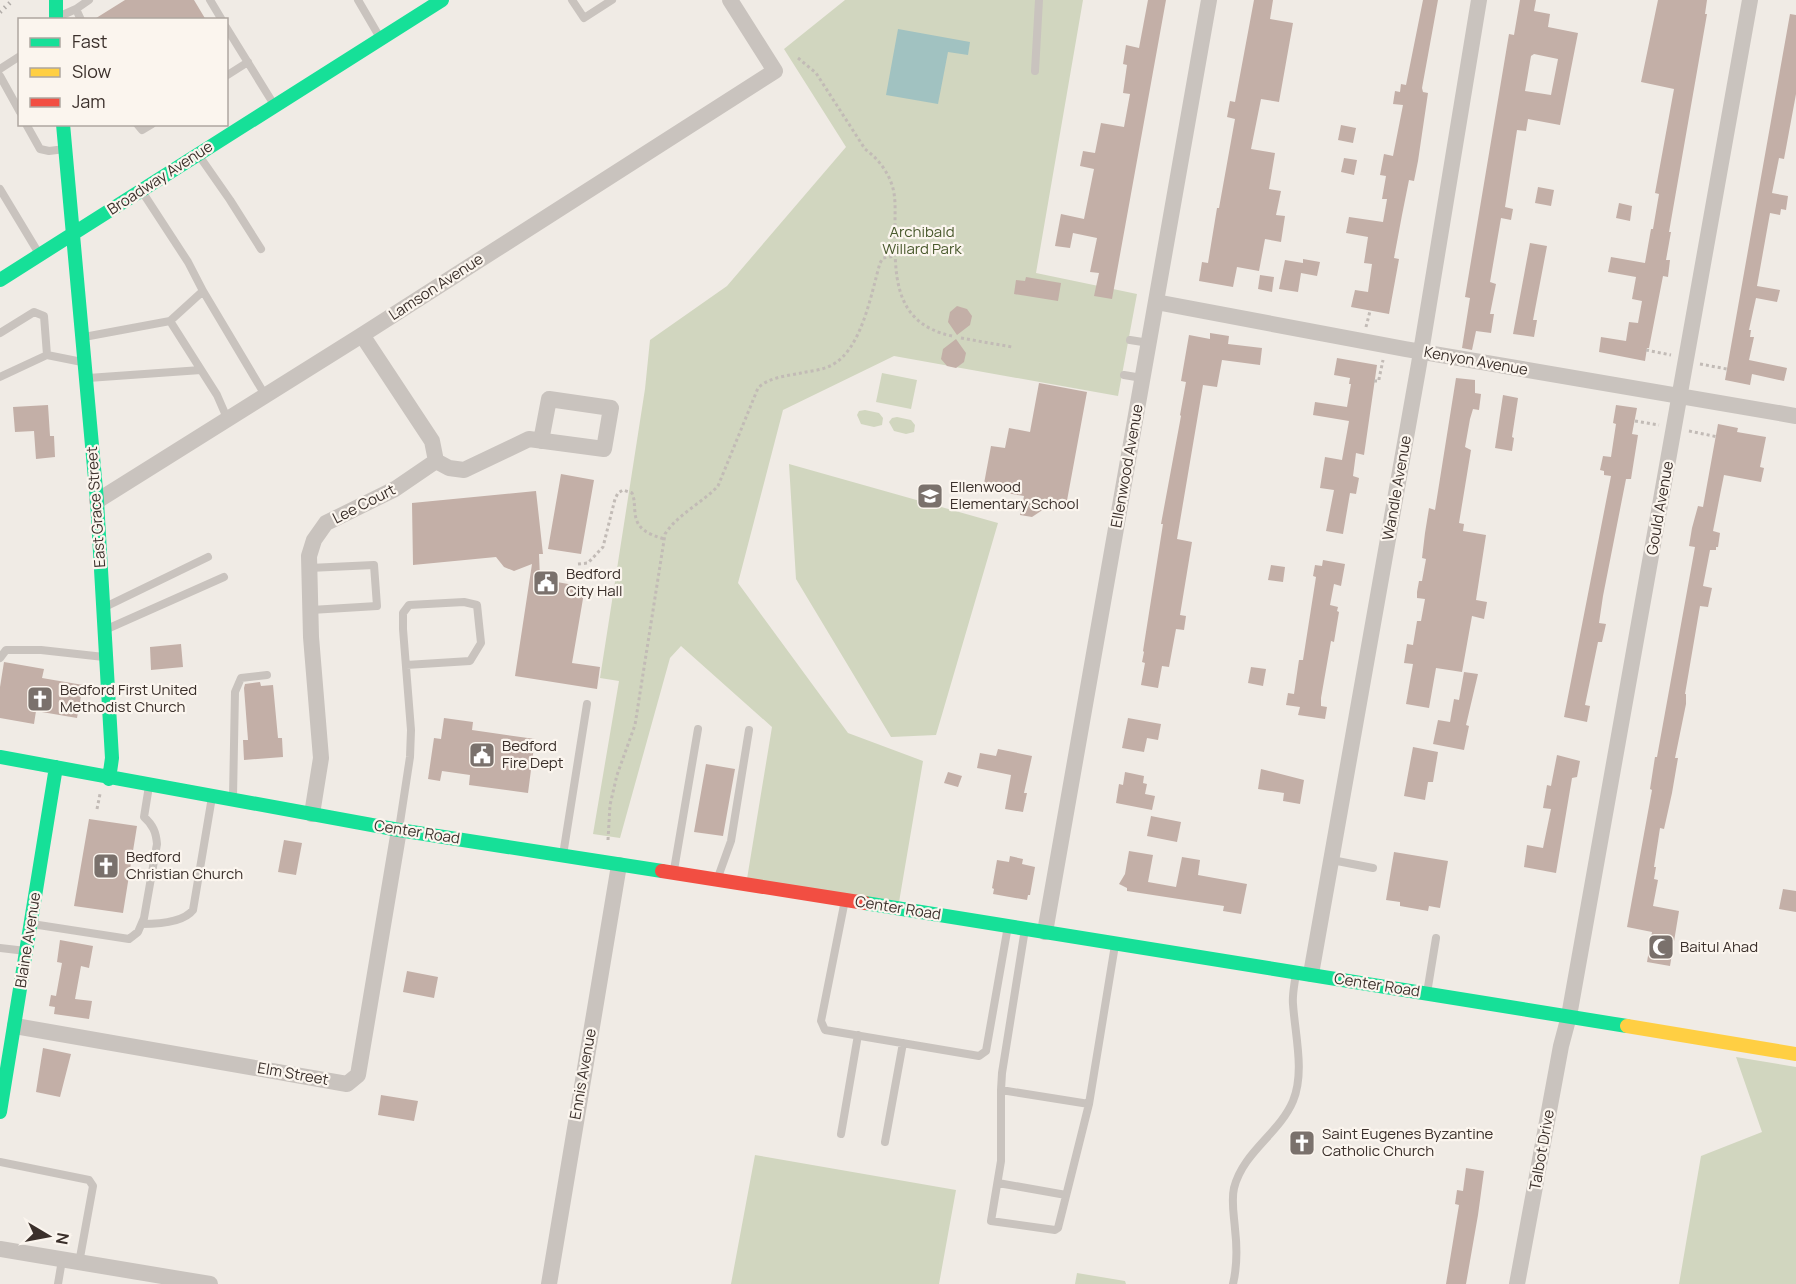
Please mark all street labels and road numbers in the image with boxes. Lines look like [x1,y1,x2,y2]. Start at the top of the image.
street label: Broadway Avenue [103,135,217,220]
street label: Lamson Avenue [384,248,487,325]
street label: Kenyon Avenue [1422,341,1530,380]
street label: Ellenwood Avenue [1105,402,1148,529]
street label: Wandle Avenue [1377,434,1416,542]
street label: East Grace Street [81,446,110,568]
street label: Gould Avenue [1641,459,1678,557]
street label: Lee Court [329,479,399,528]
street label: Center Road [373,814,462,849]
street label: Blaine Avenue [10,890,45,989]
street label: Center Road [854,890,943,925]
street label: Center Road [1333,967,1422,1002]
street label: Ennis Avenue [564,1027,601,1121]
street label: Elm Street [256,1057,330,1090]
street label: Talbot Drive [1524,1108,1559,1192]

